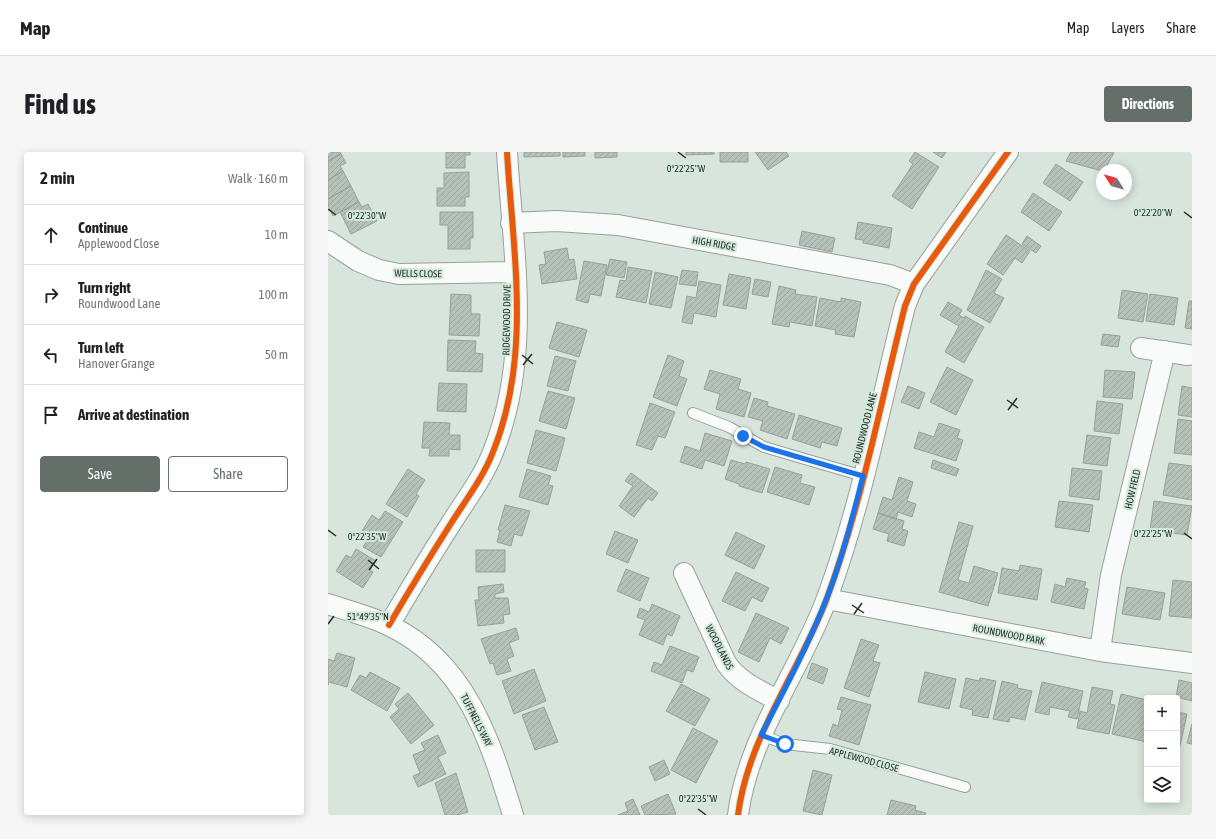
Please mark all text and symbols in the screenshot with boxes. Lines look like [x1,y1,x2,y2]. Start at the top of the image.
text: Map [20,17,51,39]
text: Map [1067,20,1089,36]
text: Layers [1111,20,1144,36]
text: Share [1166,20,1196,36]
button: Directions [1104,86,1192,122]
text: Find us [24,88,96,120]
text: 0°22'25"W [667,163,706,174]
north arrow [1096,164,1132,200]
text: 2 min [40,168,75,188]
text: Walk · 160 m [228,171,288,186]
text: 0°22'20"W [1134,207,1173,218]
text: 0°22'30"W [348,210,387,221]
text: Continue [78,219,128,236]
icon: ahead [40,224,62,246]
text: 10 m [265,227,288,242]
street label: HIGH RIDGE [692,234,737,253]
text: Applewood Close [78,236,159,251]
street label: WELLS CLOSE [394,268,442,279]
text: Turn right [78,279,131,296]
icon: right [40,284,62,306]
street label: RIDGEWOOD DRIVE [500,284,513,356]
text: 100 m [259,287,288,302]
text: Roundwood Lane [78,296,160,311]
text: Turn left [78,339,124,356]
icon: left [40,344,62,366]
text: 50 m [265,347,288,362]
text: Hanover Grange [78,356,155,371]
street label: ROUNDWOOD LANE [850,391,879,465]
icon: arrive [40,404,62,426]
text: Arrive at destination [78,406,189,423]
route end [734,427,752,445]
button: Save [40,456,160,492]
button: Share [168,456,288,492]
street label: HOW FIELD [1123,468,1142,510]
text: 0°22'25"W [1134,528,1173,539]
text: 0°22'35"W [348,531,387,542]
text: 51°49'35"N [347,611,389,622]
street label: ROUNDWOOD PARK [972,622,1046,647]
street label: WOODLANDS [704,623,736,672]
street label: TUFFNELLS WAY [459,692,495,749]
map controls [1144,695,1180,803]
button: + [1144,695,1180,731]
button: − [1144,731,1180,767]
route start [776,735,794,753]
street label: APPLEWOOD CLOSE [828,745,900,774]
button: layers [1144,767,1180,803]
text: 0°22'35"W [679,793,718,804]

